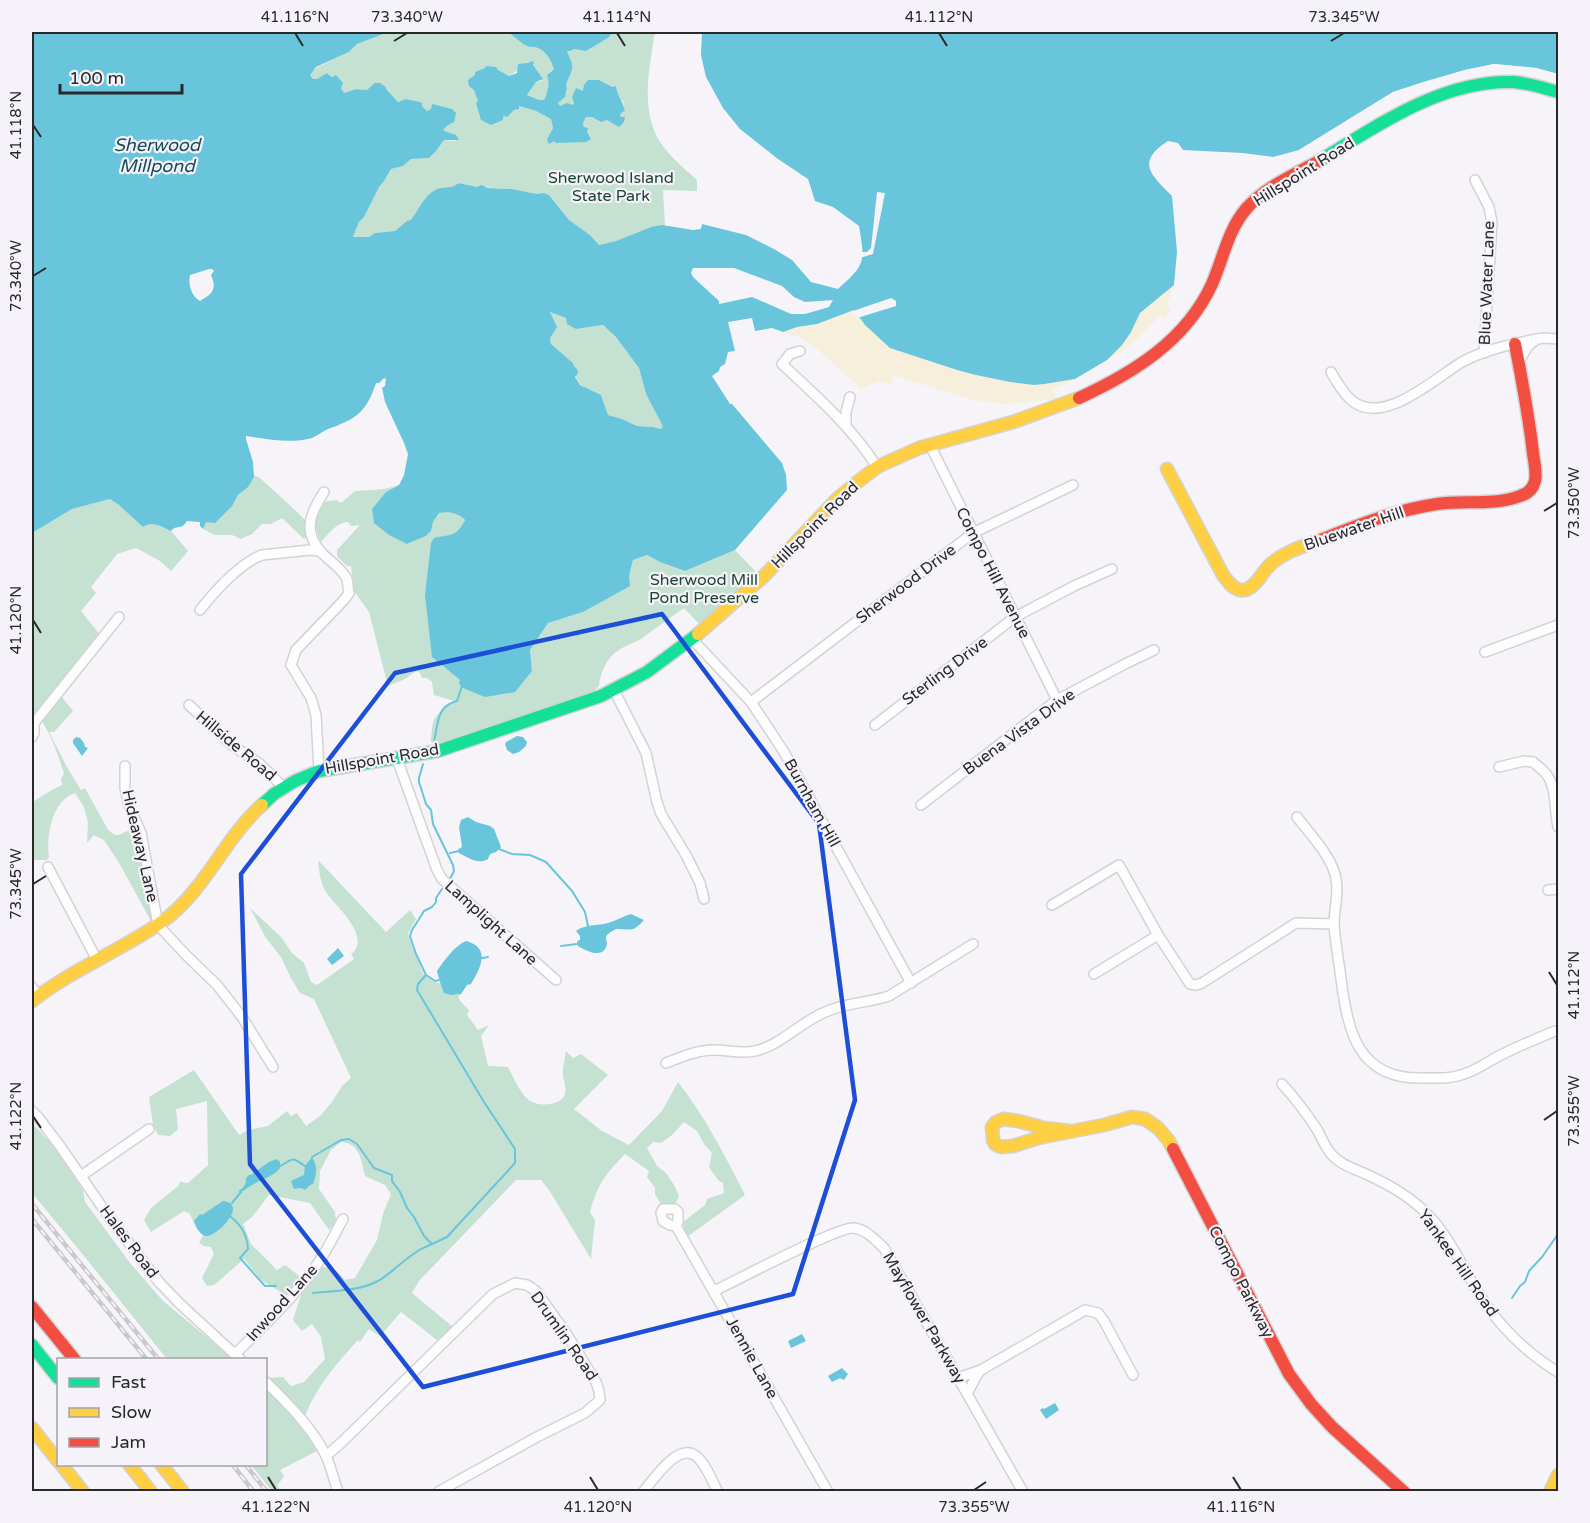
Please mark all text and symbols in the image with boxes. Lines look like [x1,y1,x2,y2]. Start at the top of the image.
text: 41.116°N [261,8,329,26]
text: 73.340°W [371,8,443,26]
text: 41.114°N [583,8,651,26]
text: 41.112°N [905,8,973,26]
text: 73.345°W [1308,8,1380,26]
scale bar [60,57,182,95]
text: 100 m [69,67,124,89]
text: 41.118°N [7,91,25,159]
street label: Hillspoint Road [1250,133,1358,211]
water label: Sherwood Millpond [114,134,203,177]
park label: Sherwood Island State Park [548,168,674,206]
street label: Blue Water Lane [1475,220,1499,346]
text: 73.340°W [7,240,25,312]
text: 73.350°W [1565,467,1583,539]
street label: Hillspoint Road [767,477,863,573]
street label: Bluewater Hill [1301,503,1407,555]
street label: Compo Hill Avenue [951,504,1035,642]
street label: Sherwood Drive [852,540,960,628]
park label: Sherwood Mill Pond Preserve [649,570,759,608]
text: 41.120°N [7,586,25,654]
street label: Sterling Drive [898,632,992,710]
street label: Buena Vista Drive [959,685,1079,779]
street label: Hillside Road [192,707,280,785]
street label: Hillspoint Road [323,739,441,779]
street label: Burnham Hill [779,755,845,851]
street label: Hideaway Lane [117,788,163,904]
text: 73.345°W [7,848,25,920]
street label: Lamplight Lane [441,876,541,970]
text: 41.112°N [1565,951,1583,1019]
text: 73.355°W [1565,1075,1583,1147]
text: 41.122°N [7,1082,25,1150]
street label: Hales Road [95,1202,163,1282]
street label: Yankee Hill Road [1413,1205,1503,1321]
street label: Compo Parkway [1204,1222,1278,1342]
street label: Mayflower Parkway [878,1249,970,1388]
street label: Inwood Lane [242,1260,322,1346]
street label: Drumlin Road [526,1287,602,1385]
street label: Jennie Lane [721,1314,783,1402]
legend [57,1358,267,1466]
text: Fast [111,1371,146,1393]
text: Slow [111,1401,152,1423]
text: Jam [111,1431,146,1453]
text: 41.122°N [242,1498,310,1516]
text: 41.120°N [564,1498,632,1516]
text: 73.355°W [938,1498,1010,1516]
text: 41.116°N [1207,1498,1275,1516]

